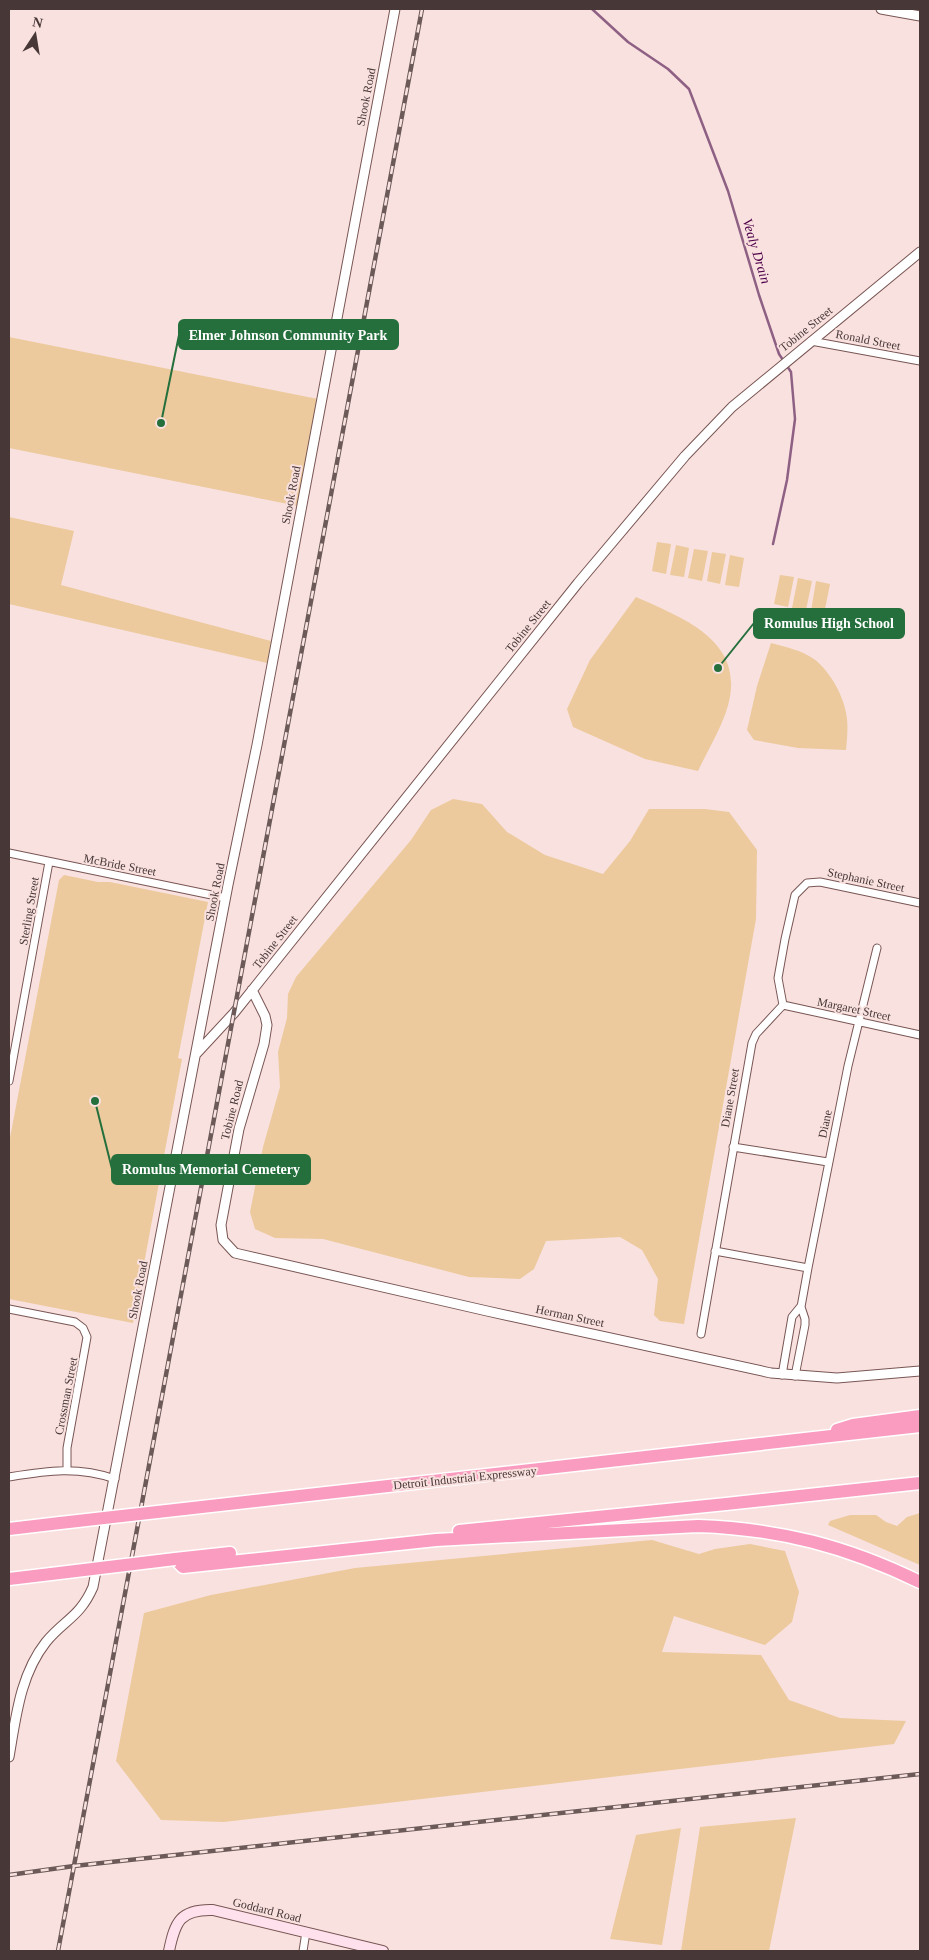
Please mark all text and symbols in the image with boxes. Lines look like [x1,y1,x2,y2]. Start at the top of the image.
north arrow [10,10,60,60]
text: N [31,14,44,31]
street label: Shook Road [353,67,379,127]
water label: Vealy Drain [740,217,774,286]
street label: Tobine Street [777,303,836,355]
callout: Elmer Johnson Community Park [179,320,398,349]
street label: Ronald Street [834,327,902,353]
text: Elmer Johnson Community Park [189,328,387,343]
street label: Shook Road [278,465,304,525]
street label: Tobine Street [502,596,554,655]
callout: Romulus High School [754,609,904,638]
text: Romulus High School [764,616,894,631]
street label: McBride Street [83,851,158,879]
street label: Shook Road [202,862,228,922]
street label: Stephanie Street [826,865,906,895]
street label: Sterling Street [16,875,42,946]
street label: Tobine Street [250,912,301,972]
street label: Margaret Street [816,994,893,1024]
street label: Diane Street [718,1067,742,1129]
street label: Tobine Road [218,1078,246,1142]
street label: Diane [815,1109,835,1139]
callout: Romulus Memorial Cemetery [112,1155,310,1184]
text: Romulus Memorial Cemetery [122,1162,300,1177]
street label: Shook Road [125,1260,151,1320]
street label: Herman Street [534,1302,606,1330]
street label: Crossman Street [52,1355,81,1436]
street label: Detroit Industrial Expressway [393,1464,537,1492]
street label: Goddard Road [231,1895,303,1925]

